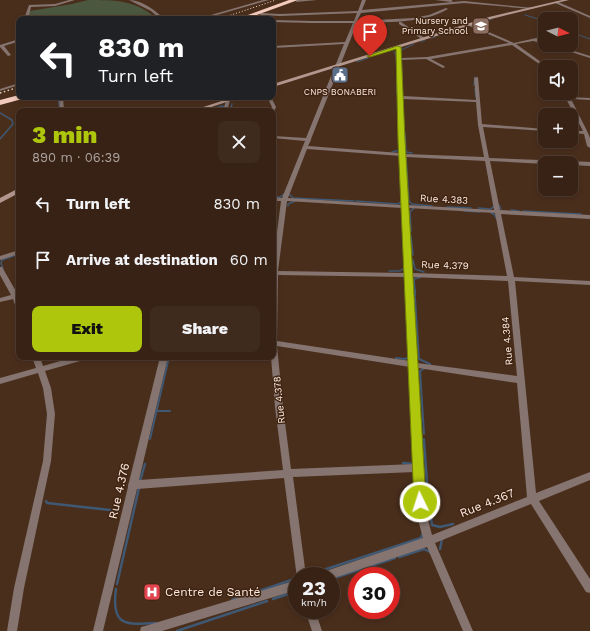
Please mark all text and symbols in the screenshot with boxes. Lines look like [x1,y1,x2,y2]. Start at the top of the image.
north arrow [538,12,578,52]
map controls [538,12,578,196]
pin [353,15,387,56]
place label: Nursery and Primary School [402,16,468,36]
school or university icon: Nursery and Primary School [471,16,491,36]
icon: arrive [359,21,381,43]
text: 830 m [98,31,184,64]
icon: left [32,32,84,84]
button: sound [538,60,578,100]
text: Turn left [98,65,173,86]
public building icon: CNPS BONABERI [330,65,350,85]
place label: CNPS BONABERI [304,87,376,97]
button: + [538,108,578,148]
text: 3 min [32,121,97,149]
button: close [218,121,260,163]
text: 890 m · 06:39 [32,150,120,165]
button: − [538,156,578,196]
street label: Rue 4.383 [420,192,469,206]
icon: left [32,193,54,215]
text: Turn left [66,195,130,213]
text: 830 m [214,195,260,213]
icon: arrive [32,249,54,271]
text: Arrive at destination [66,251,218,269]
text: 60 m [230,251,268,269]
street label: Rue 4.379 [421,259,469,271]
button: Exit [32,306,142,352]
button: Share [150,306,260,352]
street label: Rue 4.384 [499,316,515,366]
street label: Rue 4.378 [271,376,287,424]
street label: Rue 4.376 [106,462,132,520]
position arrow [399,481,441,523]
street label: Rue 4.367 [458,486,517,520]
speed limit sign: 30 [348,567,400,619]
text: 23 [302,576,326,600]
hospital icon: Centre de Santé [142,582,162,602]
place label: Centre de Santé [165,585,261,599]
text: km/h [301,597,327,608]

